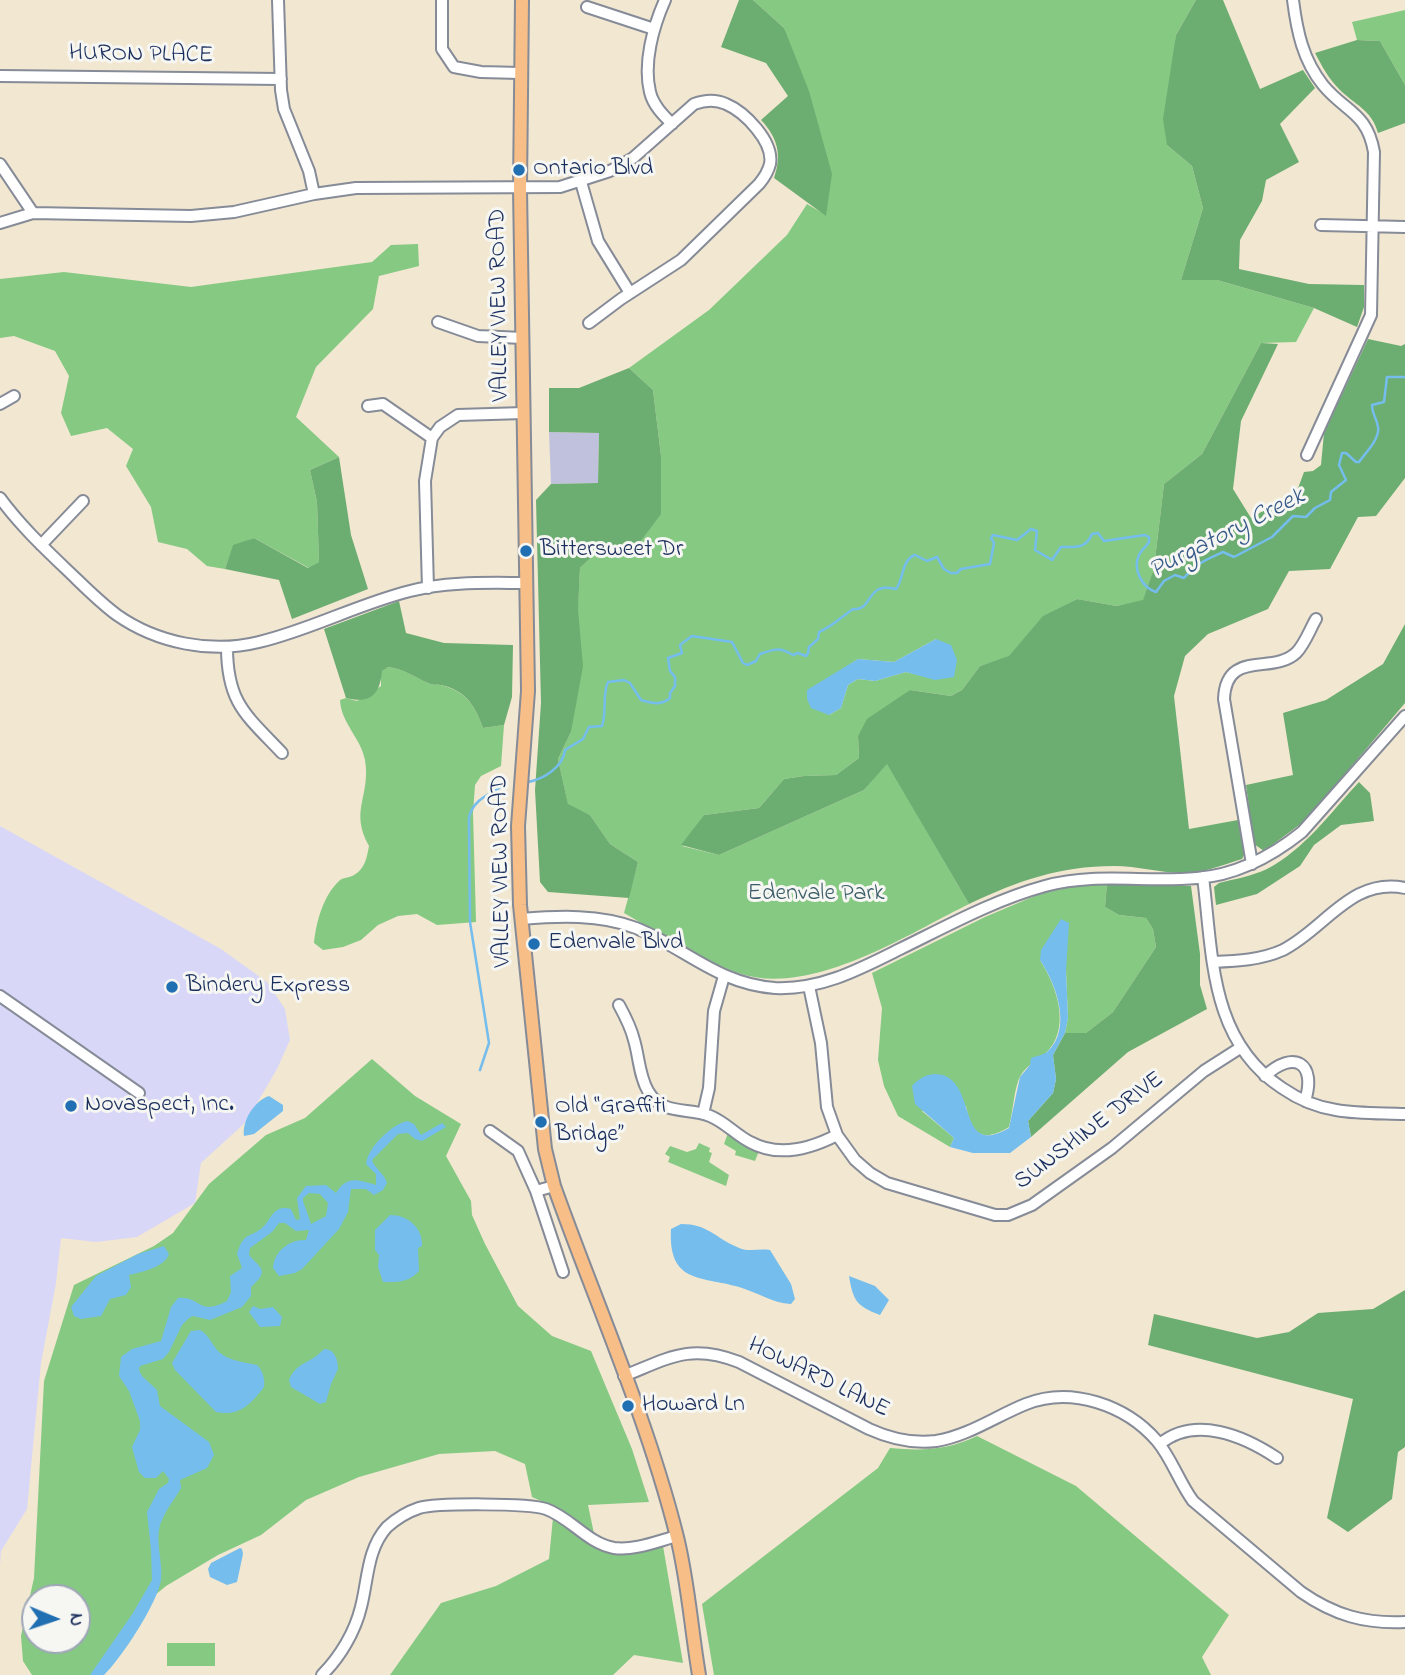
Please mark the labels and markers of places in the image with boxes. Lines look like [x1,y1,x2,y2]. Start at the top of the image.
place label: Ontario Blvd [533,156,653,184]
marker: Ontario Blvd [511,162,527,178]
place label: Bittersweet Dr [540,537,683,565]
marker: Bittersweet Dr [518,543,534,559]
place label: Edenvale Blvd [548,930,683,958]
marker: Edenvale Blvd [526,936,542,952]
place label: Bindery Express [186,973,350,1001]
marker: Bindery Express [164,979,180,995]
place label: Novaspect, Inc. [85,1092,234,1120]
place label: Old “Graffiti Bridge” [555,1094,666,1150]
marker: Novaspect, Inc. [63,1098,79,1114]
marker: Old “Graffiti Bridge” [533,1114,549,1130]
place label: Howard Ln [642,1392,745,1420]
marker: Howard Ln [620,1398,636,1414]

